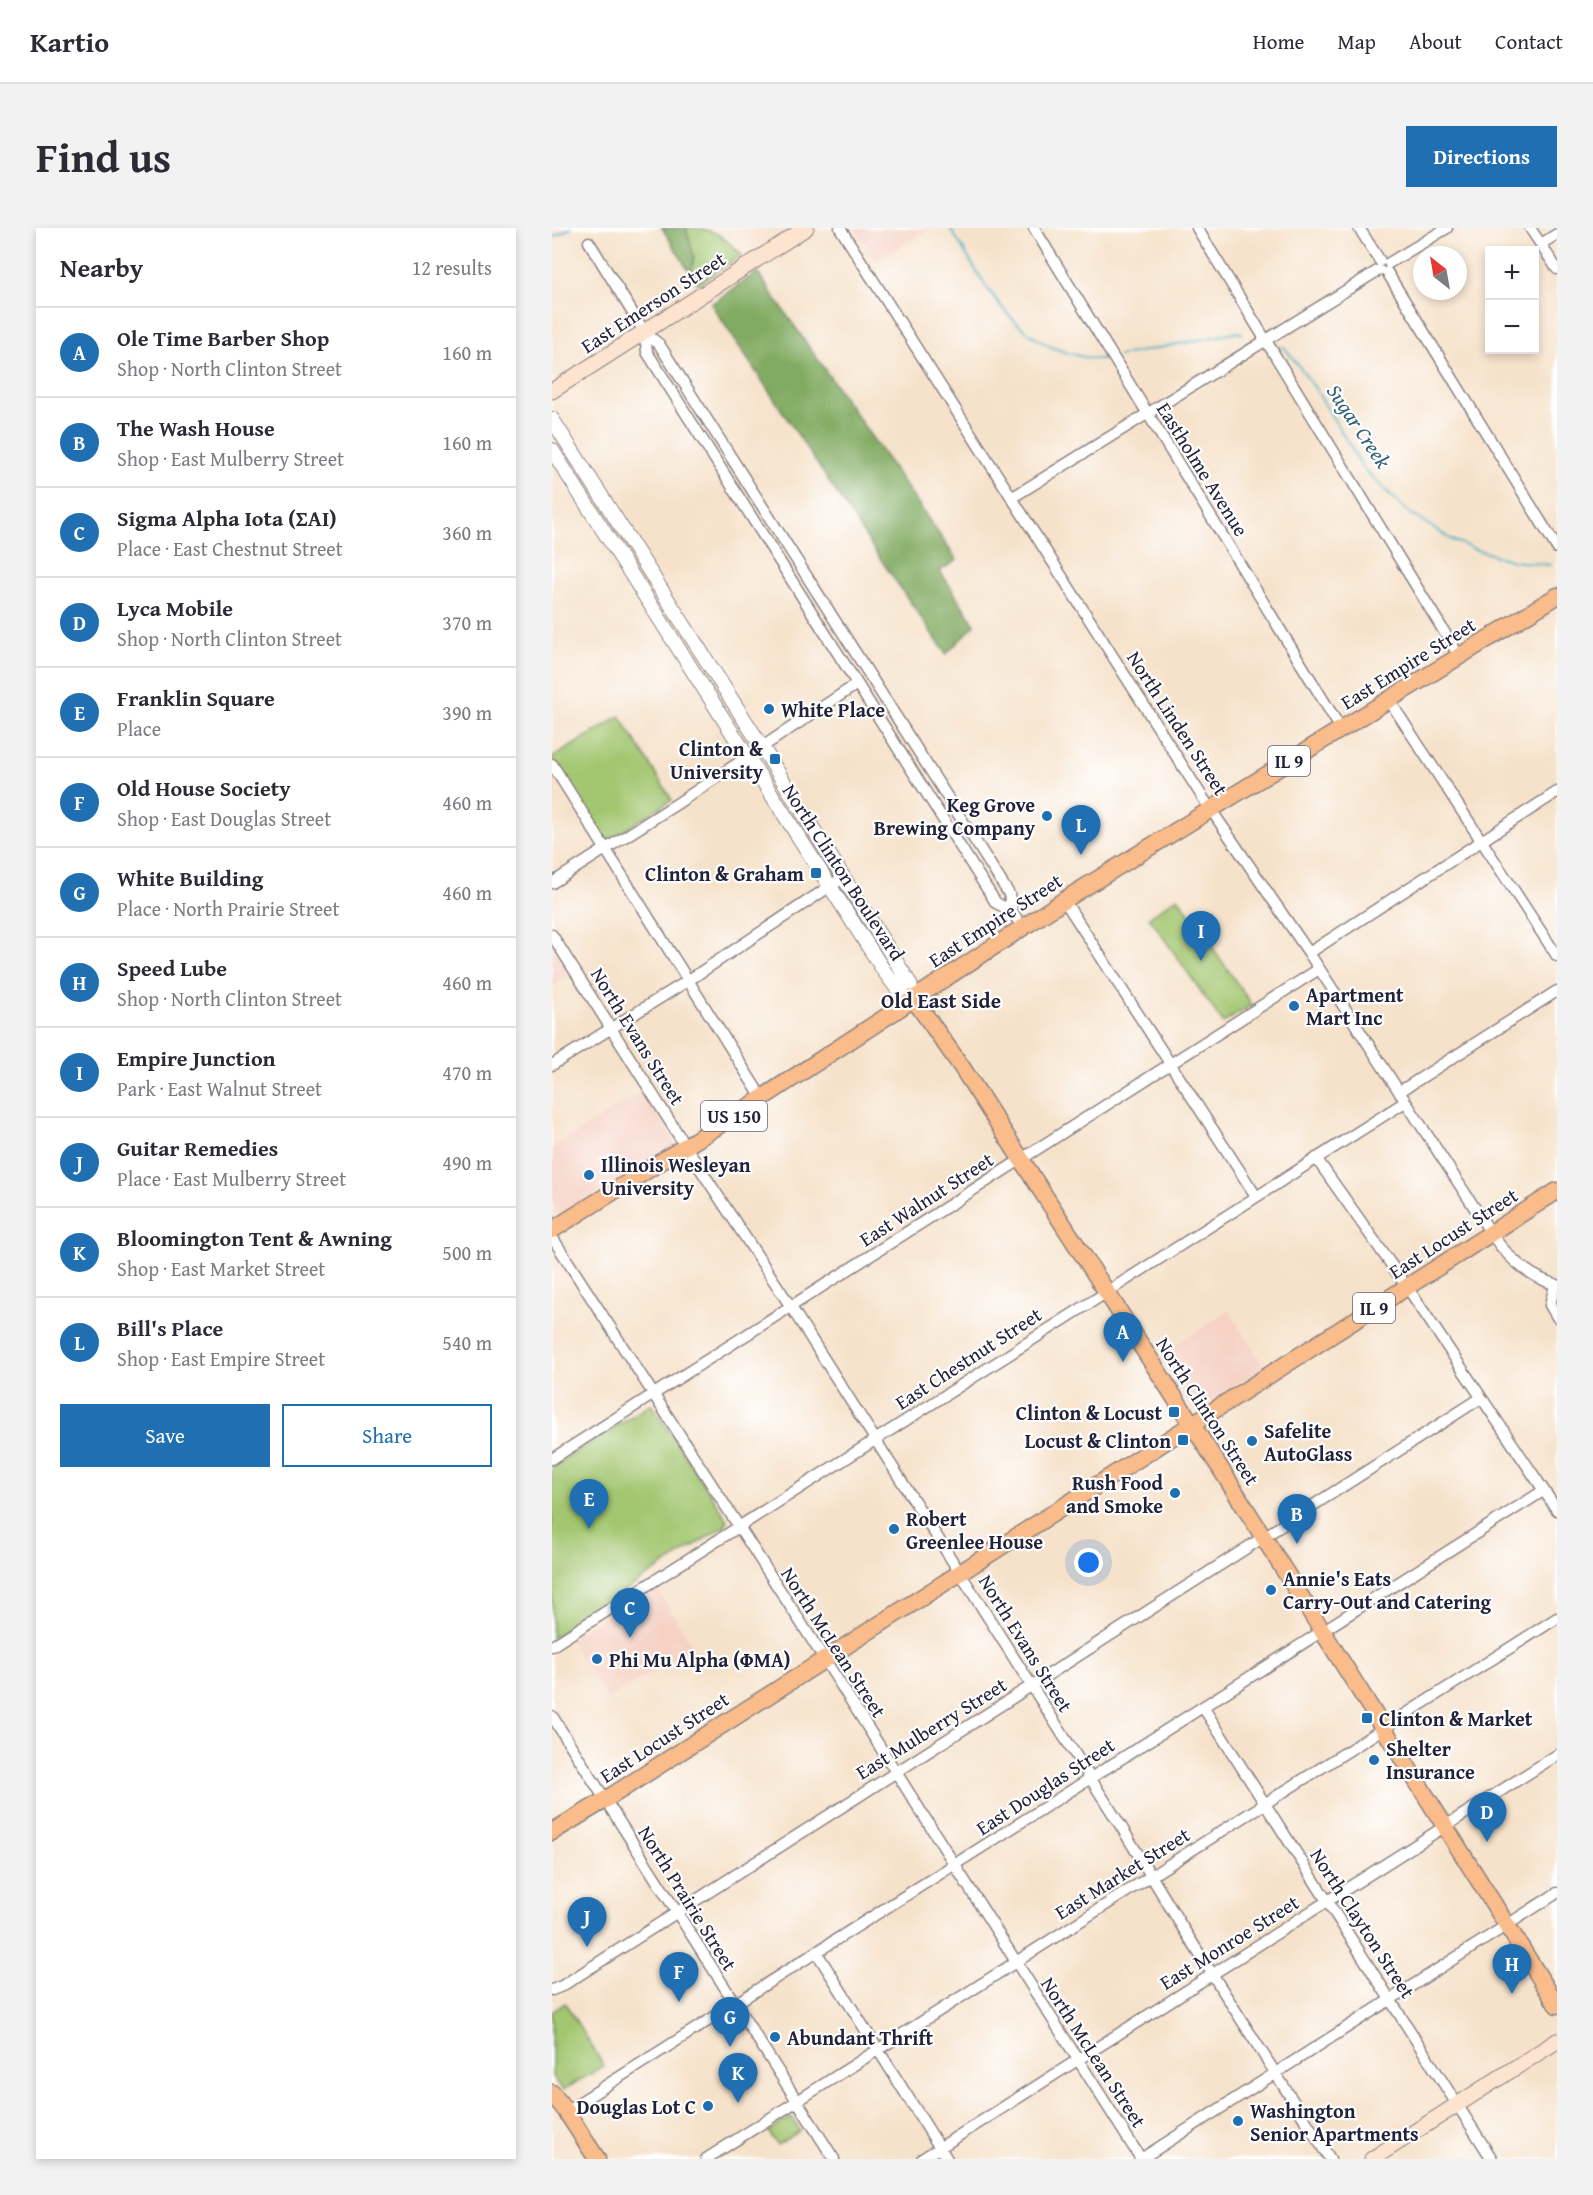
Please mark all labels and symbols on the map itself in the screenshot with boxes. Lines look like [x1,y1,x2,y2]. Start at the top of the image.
street label: East Emerson Street [575,244,731,360]
north arrow [1413,246,1467,300]
water label: Sugar Creek [1319,378,1399,475]
street label: Eastholme Avenue [1150,396,1256,542]
street label: East Empire Street [1335,610,1481,716]
street label: North Linden Street [1120,645,1236,801]
place label: White Place [781,695,885,724]
marker: White Place [762,702,776,716]
place label: Clinton & University [670,734,764,786]
road number: IL 9 [1268,746,1310,776]
marker: Clinton & University [768,752,782,766]
street label: North Clinton Boulevard [776,778,912,966]
place label: Keg Grove Brewing Company [874,790,1036,842]
pin: L [1062,806,1100,855]
marker: Keg Grove Brewing Company [1040,809,1054,823]
place label: Clinton & Graham [645,859,804,888]
marker: Clinton & Graham [809,866,823,880]
street label: East Empire Street [922,866,1068,974]
pin: I [1182,912,1220,961]
street label: North Evans Street [584,962,692,1110]
place label: Apartment Mart Inc [1306,980,1404,1032]
district label: Old East Side [881,985,1001,1016]
marker: Apartment Mart Inc [1287,999,1301,1013]
road number: US 150 [701,1101,767,1131]
street label: East Walnut Street [853,1145,999,1253]
place label: Illinois Wesleyan University [601,1150,751,1202]
marker: Illinois Wesleyan University [582,1168,596,1182]
street label: East Locust Street [1383,1180,1523,1286]
road number: IL 9 [1353,1293,1395,1323]
street label: East Chestnut Street [889,1300,1047,1416]
pin: A [1104,1312,1142,1362]
street label: North Clinton Street [1149,1331,1267,1491]
place label: Clinton & Locust [1016,1398,1162,1427]
marker: Clinton & Locust [1167,1405,1181,1419]
place label: Safelite AutoGlass [1264,1416,1352,1468]
place label: Locust & Clinton [1025,1426,1171,1455]
marker: Locust & Clinton [1176,1433,1190,1447]
marker: Safelite AutoGlass [1245,1434,1259,1448]
place label: Rush Food and Smoke [1066,1468,1164,1520]
pin: E [570,1480,609,1529]
marker: Rush Food and Smoke [1168,1486,1182,1500]
pin: B [1278,1494,1316,1544]
place label: Robert Greenlee House [906,1504,1043,1556]
marker: Robert Greenlee House [887,1522,901,1536]
your location [1074,1548,1103,1577]
street label: North McLean Street [774,1561,894,1723]
place label: Annie's Eats Carry-Out and Catering [1283,1564,1492,1616]
street label: North Evans Street [972,1569,1080,1717]
marker: Annie's Eats Carry-Out and Catering [1264,1583,1278,1597]
pin: C [610,1588,650,1638]
place label: Phi Mu Alpha (ΦΜΑ) [609,1645,790,1674]
marker: Phi Mu Alpha (ΦΜΑ) [590,1652,604,1666]
street label: East Mulberry Street [850,1670,1012,1786]
street label: East Locust Street [594,1684,734,1790]
place label: Clinton & Market [1379,1704,1533,1733]
marker: Clinton & Market [1360,1711,1374,1725]
street label: East Douglas Street [970,1730,1120,1842]
place label: Shelter Insurance [1386,1734,1475,1786]
marker: Shelter Insurance [1367,1753,1381,1767]
pin: D [1468,1792,1506,1842]
street label: North Prairie Street [632,1820,744,1976]
street label: East Market Street [1049,1820,1195,1926]
street label: North Clayton Street [1304,1842,1422,2004]
street label: East Monroe Street [1154,1887,1304,1997]
pin: J [567,1898,606,1947]
pin: H [1492,1944,1532,1994]
pin: F [660,1952,698,2002]
street label: North McLean Street [1034,1971,1154,2133]
pin: G [710,1998,750,2047]
place label: Abundant Thrift [787,2023,934,2052]
marker: Abundant Thrift [768,2030,782,2044]
pin: K [718,2054,758,2103]
place label: Douglas Lot C [577,2092,696,2121]
place label: Washington Senior Apartments [1250,2096,1419,2148]
marker: Douglas Lot C [701,2099,715,2113]
marker: Washington Senior Apartments [1231,2114,1245,2128]

